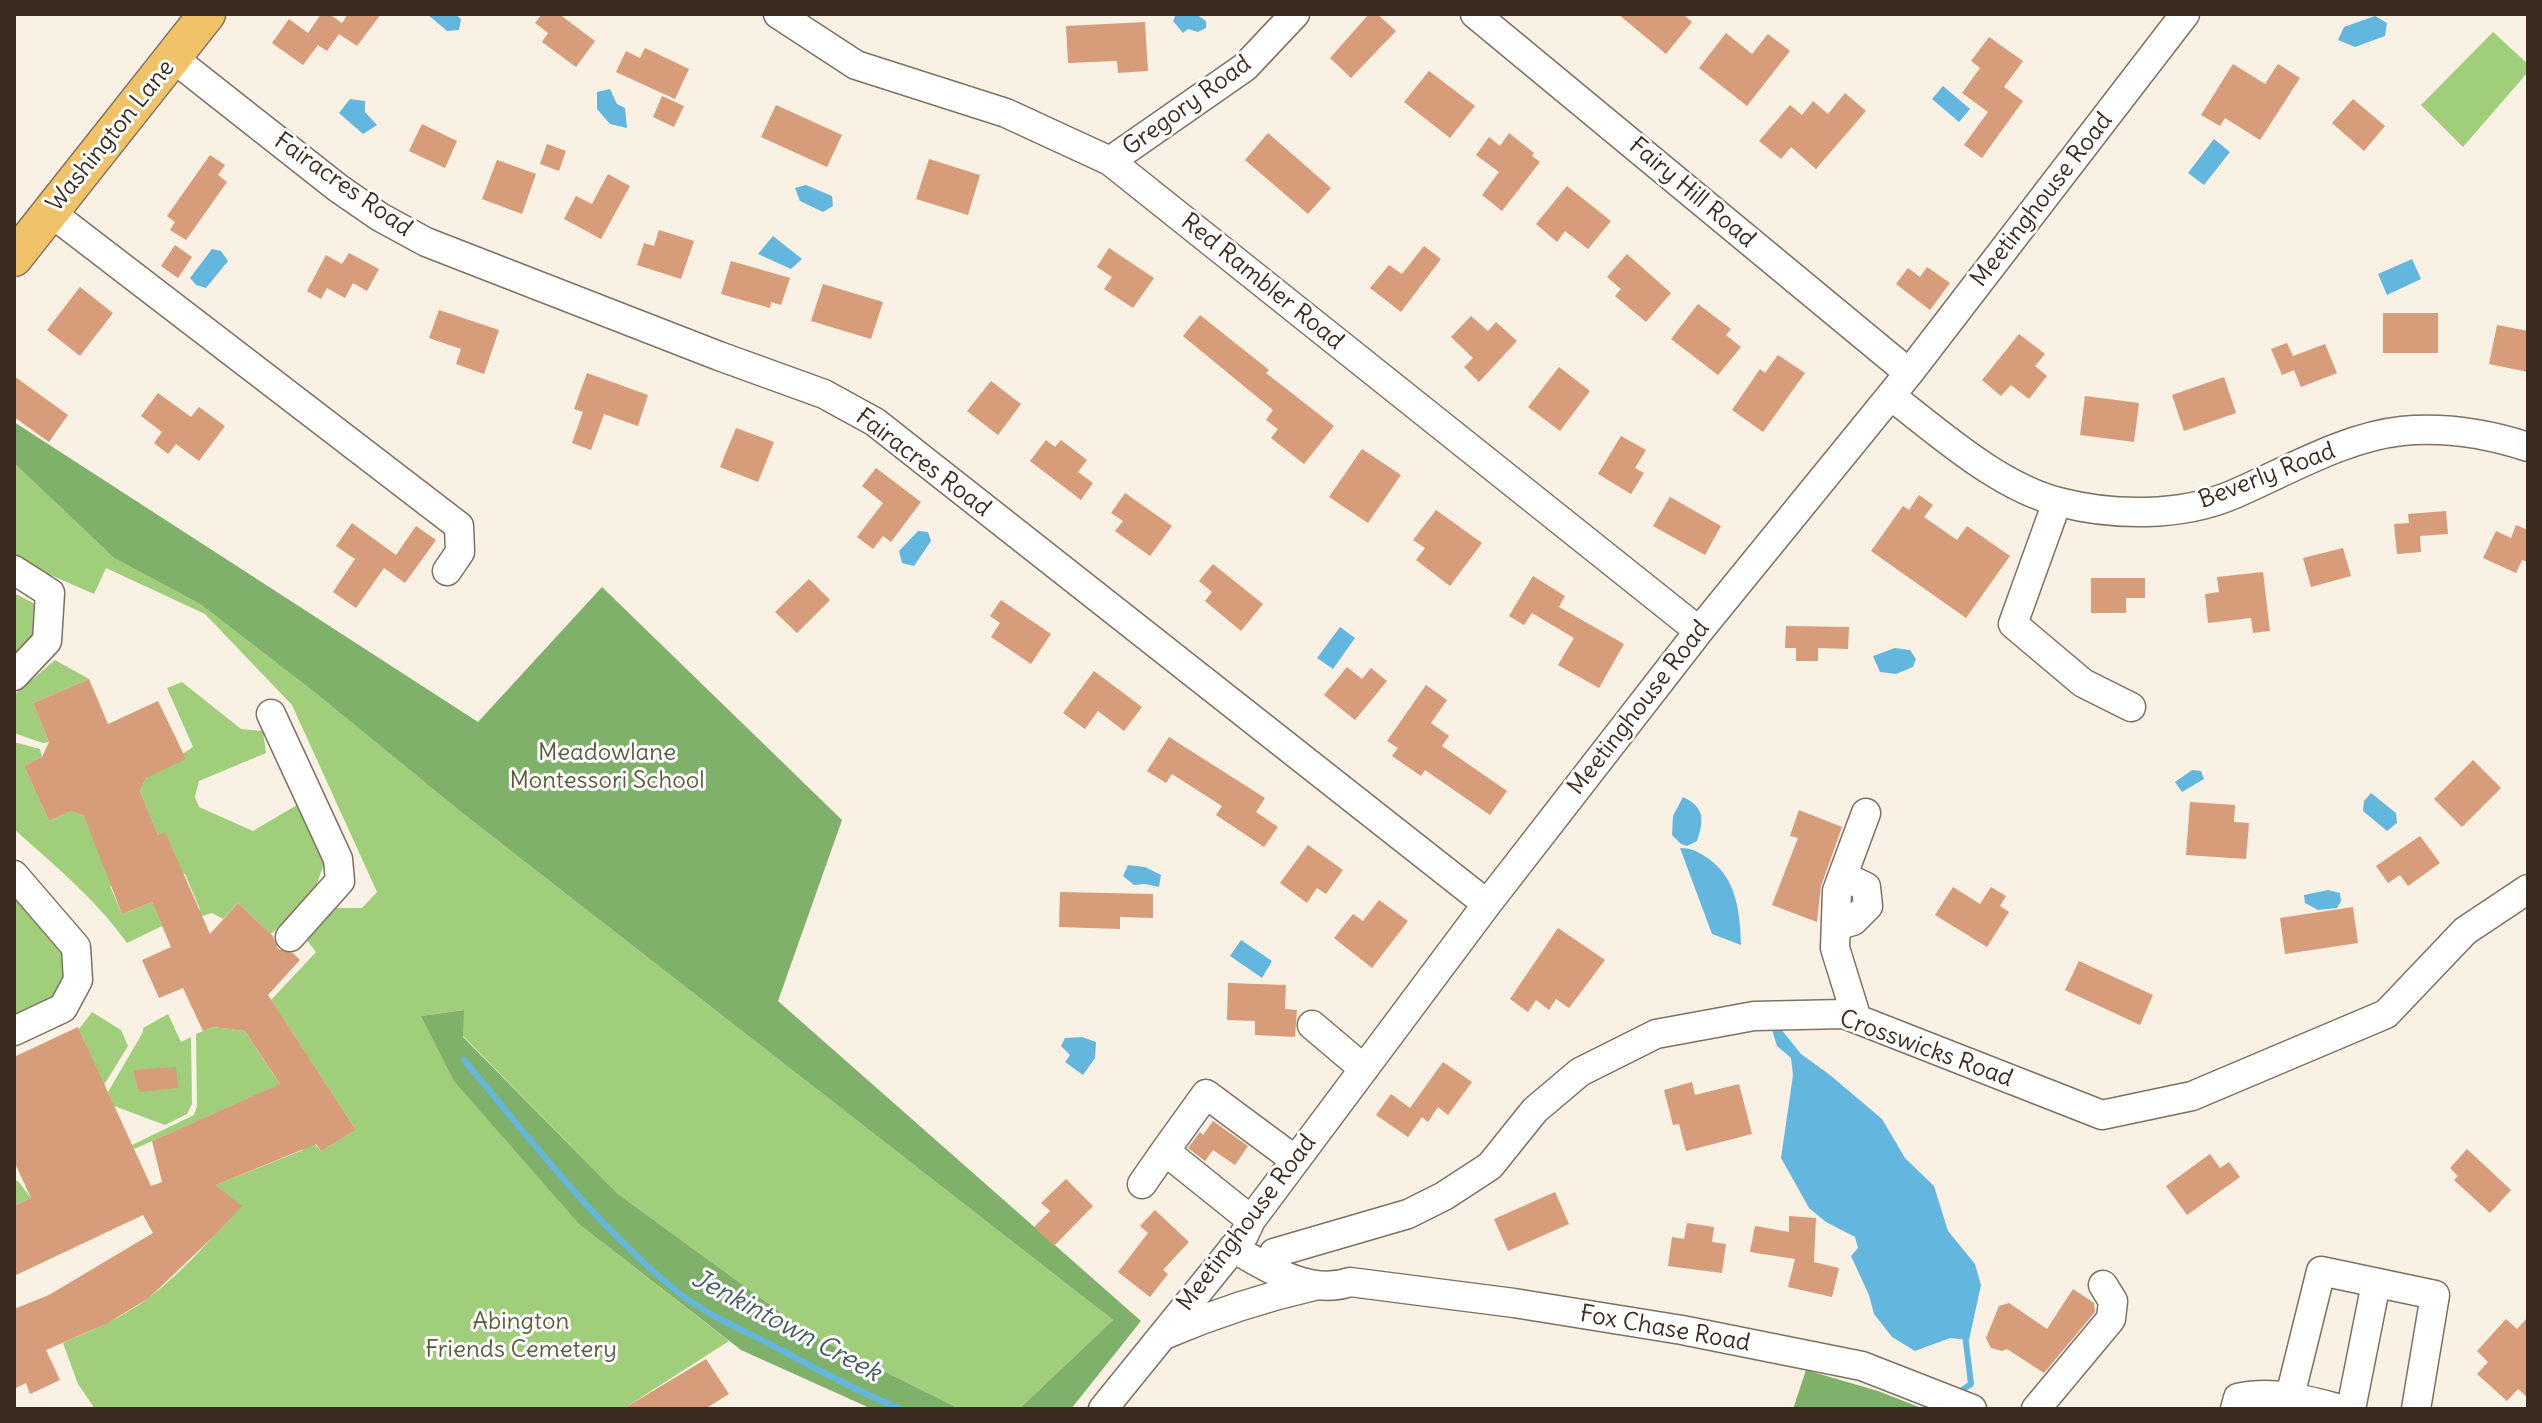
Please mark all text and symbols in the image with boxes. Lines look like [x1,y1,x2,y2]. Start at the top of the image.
street label: Gregory Road [1117,50,1257,162]
street label: Washington Lane [41,54,181,218]
street label: Meetinghouse Road [1965,107,2119,293]
street label: Fairacres Road [268,127,418,243]
street label: Fairy Hill Road [1623,132,1761,254]
street label: Red Rambler Road [1175,208,1349,356]
street label: Fairacres Road [850,403,996,523]
street label: Beverly Road [2195,437,2339,515]
street label: Meetinghouse Road [1562,615,1716,801]
park label: Meadowlane Montessori School [509,739,705,795]
street label: Crosswicks Road [1835,1004,2017,1094]
street label: Meetinghouse Road [1171,1129,1323,1317]
water label: Jenkintown Creek [686,1263,886,1389]
street label: Fox Chase Road [1578,1300,1752,1358]
park label: Abington Friends Cemetery [425,1308,617,1364]

